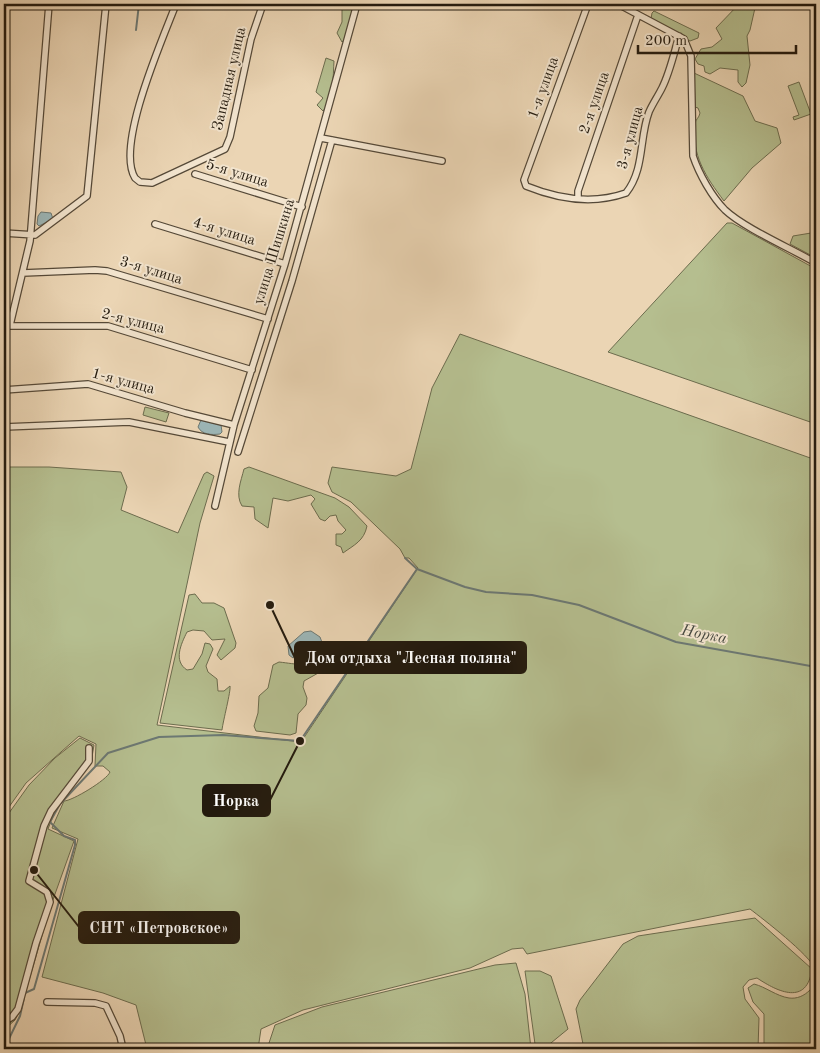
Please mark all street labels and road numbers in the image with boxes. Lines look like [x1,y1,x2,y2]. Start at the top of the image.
street label: Западная улица [211,25,249,132]
street label: 1-я улица [526,55,562,121]
street label: 2-я улица [577,69,613,136]
street label: 3-я улица [615,104,647,171]
street label: 5-я улица [204,157,271,191]
street label: улица Шишкина [252,197,298,307]
street label: 4-я улица [191,215,258,249]
street label: 3-я улица [118,254,185,288]
street label: 2-я улица [100,307,167,337]
street label: 1-я улица [90,366,157,398]

